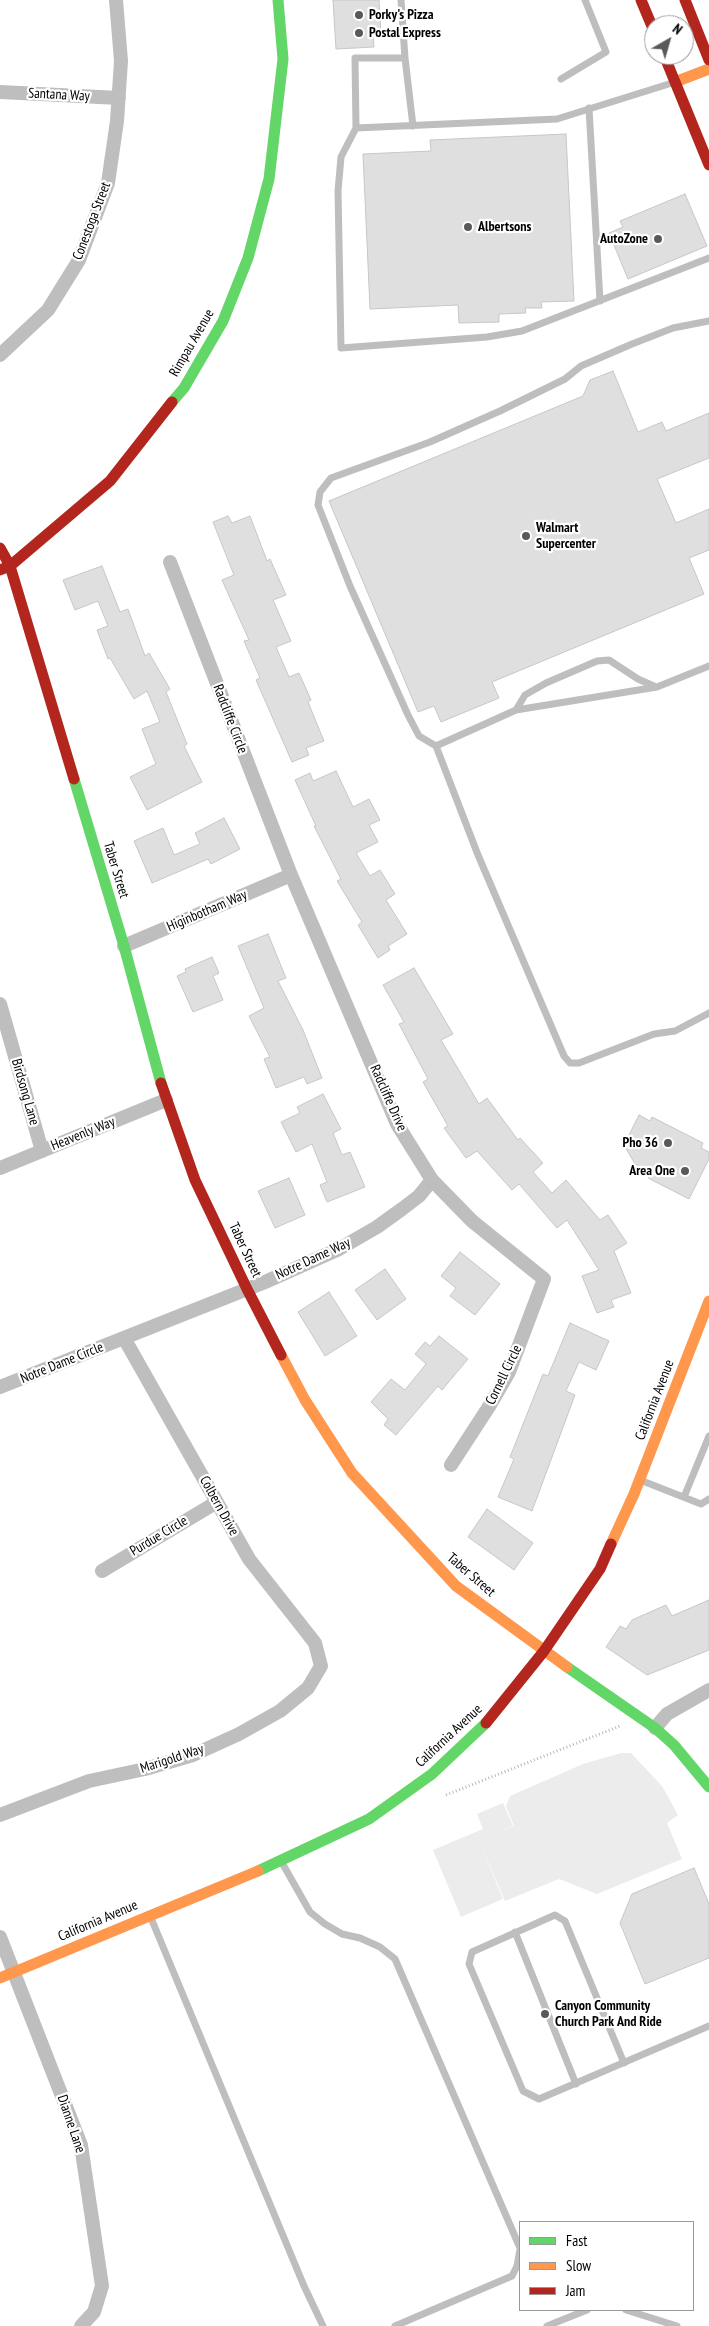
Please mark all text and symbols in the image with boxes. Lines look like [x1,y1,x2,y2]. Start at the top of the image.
place label: Porky's Pizza [369,7,433,23]
marker: Porky's Pizza [353,9,365,21]
north arrow [644,15,694,65]
text: N [669,20,686,38]
place label: Postal Express [369,25,441,41]
marker: Postal Express [353,27,365,39]
street label: Santana Way [28,85,90,105]
street label: Conestoga Street [69,180,115,262]
place label: Albertsons [478,219,531,235]
marker: Albertsons [462,221,474,233]
place label: AutoZone [600,231,648,247]
marker: AutoZone [652,233,664,245]
street label: Rimpau Avenue [166,306,218,380]
place label: Walmart Supercenter [536,520,596,552]
marker: Walmart Supercenter [520,530,532,542]
street label: Radcliffe Circle [209,682,251,756]
street label: Taber Street [99,840,133,900]
street label: Higinbotham Way [164,887,250,935]
street label: Birdsong Lane [7,1057,43,1127]
street label: Radcliffe Drive [366,1062,410,1134]
street label: Heavenly Way [49,1114,117,1154]
place label: Pho 36 [623,1135,658,1151]
marker: Pho 36 [662,1137,674,1149]
place label: Area One [629,1163,675,1179]
marker: Area One [679,1165,691,1177]
street label: Taber Street [225,1220,265,1280]
street label: Notre Dame Way [273,1234,353,1284]
street label: Notre Dame Circle [18,1339,106,1387]
street label: Cornell Circle [482,1342,526,1408]
street label: California Avenue [632,1357,678,1443]
street label: Colbern Drive [196,1473,242,1539]
street label: Purdue Circle [127,1512,191,1560]
street label: Taber Street [443,1550,499,1600]
street label: California Avenue [412,1701,486,1771]
street label: Marigold Way [138,1741,206,1777]
street label: California Avenue [56,1897,140,1945]
place label: Canyon Community Church Park And Ride [555,1998,662,2030]
marker: Canyon Community Church Park And Ride [539,2008,551,2020]
street label: Dianne Lane [53,2093,89,2155]
legend [519,2221,694,2311]
text: Fast [566,2231,587,2250]
text: Slow [566,2256,591,2275]
text: Jam [566,2281,585,2300]

